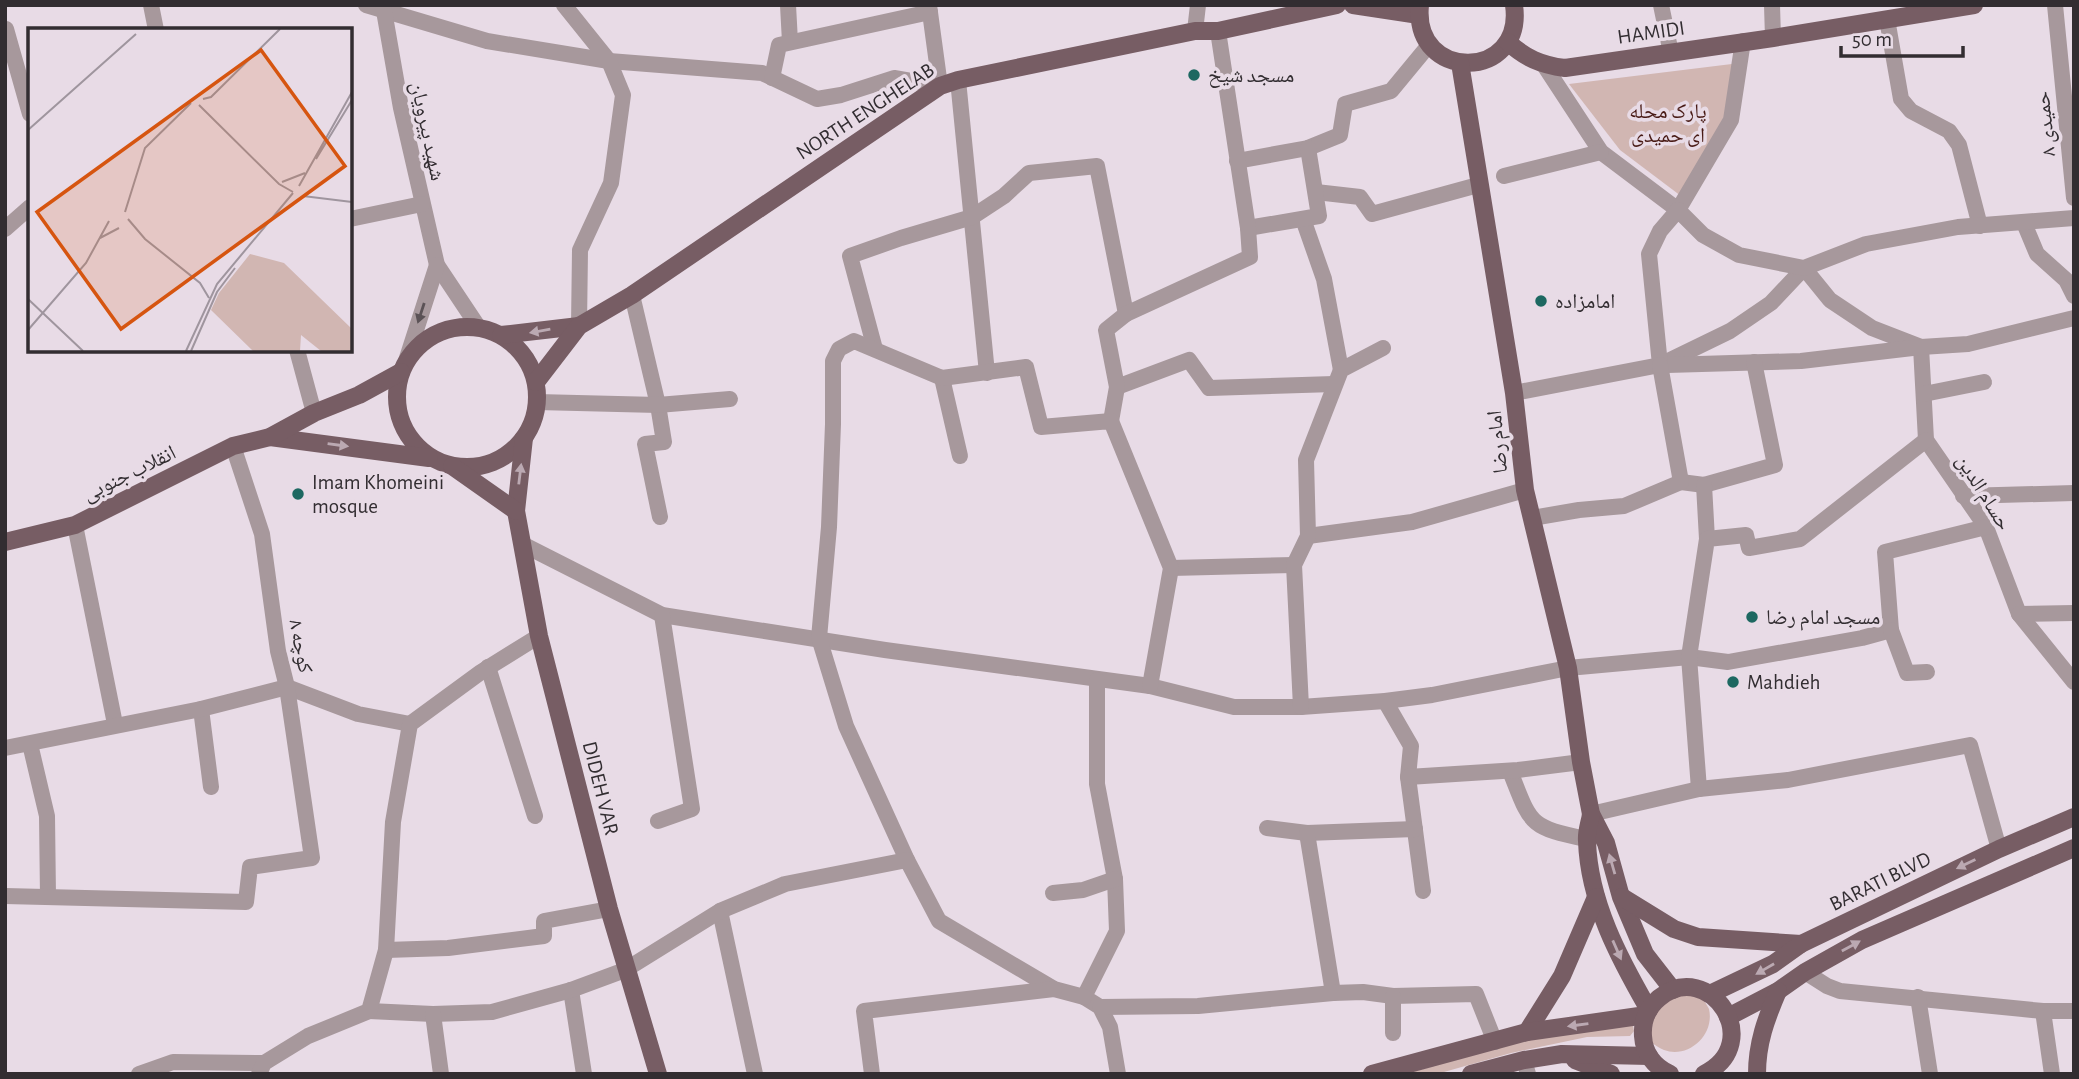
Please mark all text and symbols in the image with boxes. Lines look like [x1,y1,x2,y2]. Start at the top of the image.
scale bar [1841,14,1964,58]
street label: HAMIDI [1616,17,1686,48]
inset map [28,28,352,352]
text: 50 m [1852,29,1892,50]
street label: NORTH ENGHELAB [793,59,938,164]
place label: مسجد شیخ [1208,65,1294,88]
marker: مسجد شیخ [1186,67,1202,83]
street label: شهید پیرویان [406,80,448,183]
street label: حمیدی ۸ [2032,90,2060,158]
park label: پارک محله ای حمیدی [1629,101,1707,147]
place label: امامزاده [1555,291,1615,312]
marker: امامزاده [1533,293,1549,309]
one-way arrow [416,303,426,324]
one-way arrow [529,326,551,337]
street label: امام رضا [1484,409,1514,475]
one-way arrow [327,440,349,451]
street label: انقلاب جنوبی [79,442,180,507]
street label: حسام الدین [1950,451,2015,536]
one-way arrow [514,463,525,485]
place label: Imam Khomeini mosque [312,472,444,517]
marker: Imam Khomeini mosque [290,486,306,502]
place label: مسجد امام رضا [1766,607,1880,631]
marker: مسجد امام رضا [1744,609,1760,625]
street label: کوچه ۸ [284,617,316,675]
place label: Mahdieh [1747,672,1821,693]
marker: Mahdieh [1725,674,1741,690]
street label: DIDEH VAR [579,739,622,837]
street label: BARATI BLVD [1826,848,1934,915]
one-way arrow [1606,853,1616,874]
one-way arrow [1956,859,1976,870]
one-way arrow [1611,940,1623,960]
one-way arrow [1841,940,1861,952]
one-way arrow [1755,963,1774,975]
one-way arrow [1567,1019,1589,1030]

